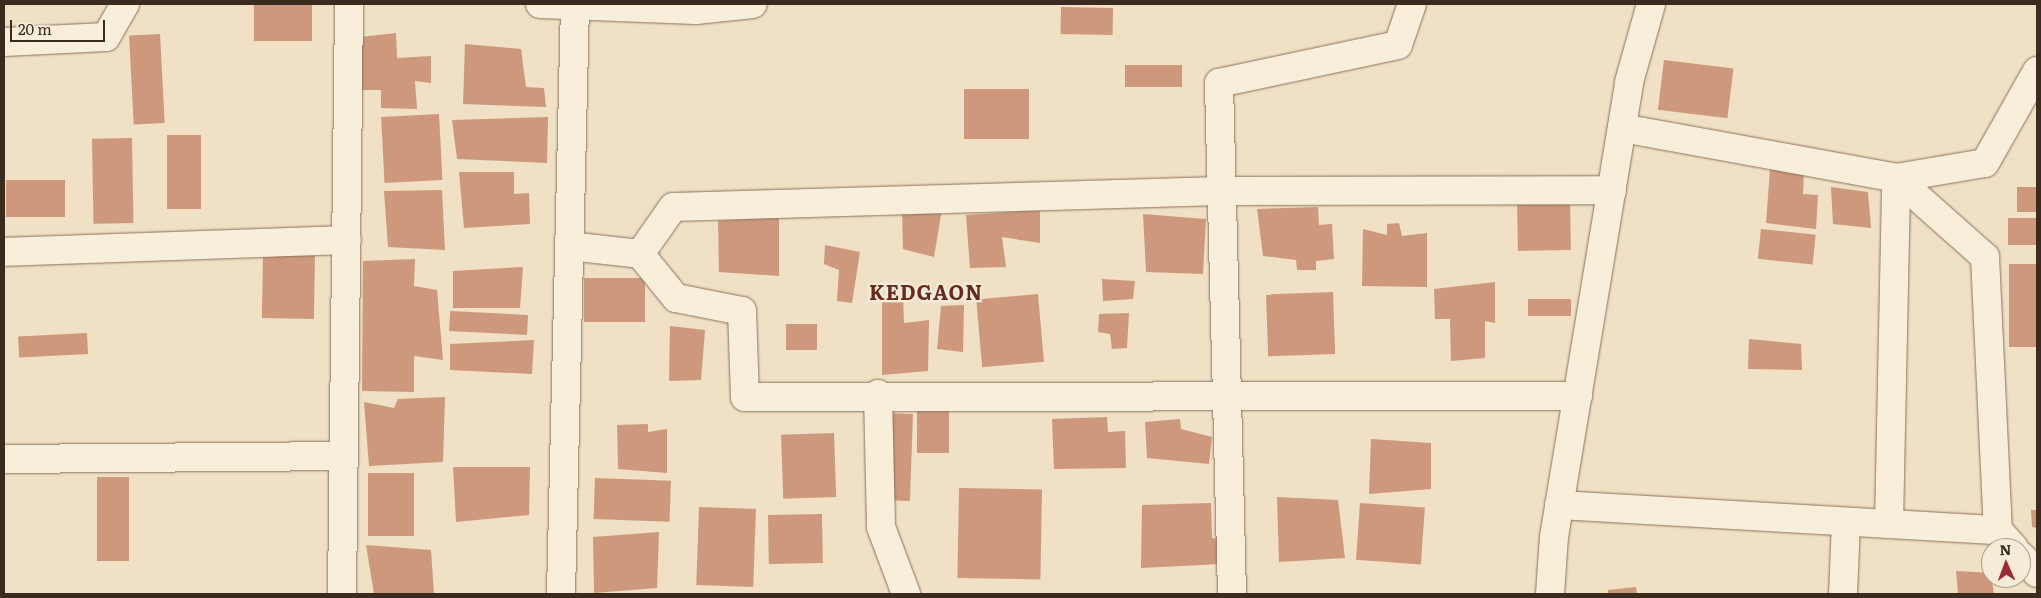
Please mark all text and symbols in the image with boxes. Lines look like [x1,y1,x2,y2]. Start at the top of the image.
scale bar [12,10,108,42]
text: 20 m [18,17,52,40]
district label: KEDGAON [868,279,984,303]
north arrow [1981,538,2031,588]
text: N [1999,539,2012,559]

